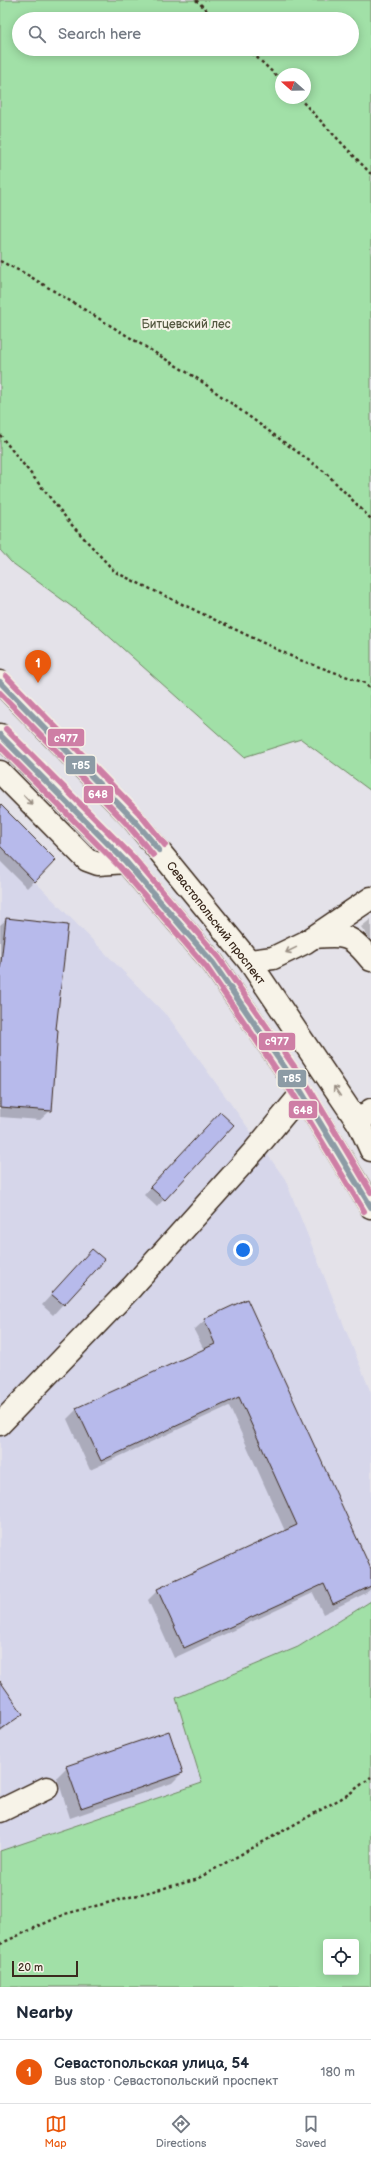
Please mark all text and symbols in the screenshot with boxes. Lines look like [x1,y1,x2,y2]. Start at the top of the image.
search box [12,12,359,56]
icon: search [26,23,48,45]
text: Search here [58,25,141,44]
north arrow [275,68,311,104]
park label: Битцевский лес [141,317,231,332]
pin: 1 [25,650,51,683]
line badge: с977 [47,728,85,747]
text: с977 [54,732,78,745]
line badge: т85 [65,755,96,775]
text: т85 [72,759,91,772]
line badge: 648 [83,785,114,804]
text: 648 [88,788,108,801]
one-way arrow [23,795,33,805]
street label: Севастопольский проспект [163,859,269,988]
one-way arrow [285,946,297,954]
line badge: с977 [258,1032,296,1051]
text: с977 [265,1035,289,1048]
line badge: т85 [277,1069,307,1088]
text: т85 [283,1072,302,1085]
one-way arrow [333,1086,341,1097]
line badge: 648 [288,1100,318,1119]
text: 648 [293,1104,313,1117]
your location [233,1240,253,1260]
map controls [323,1939,359,1975]
button: locate [323,1939,359,1975]
scale bar [12,1959,78,1978]
text: 20 m [18,1961,43,1974]
text: Nearby [16,2003,73,2023]
text: Севастопольская улица, 54 [54,2054,249,2073]
text: 1 [26,2064,32,2080]
text: 180 m [320,2064,355,2080]
text: Bus stop · Севастопольский проспект [54,2073,278,2089]
tab: Map [45,2113,67,2150]
tab: Directions [156,2113,206,2150]
tab: Saved [296,2113,326,2150]

